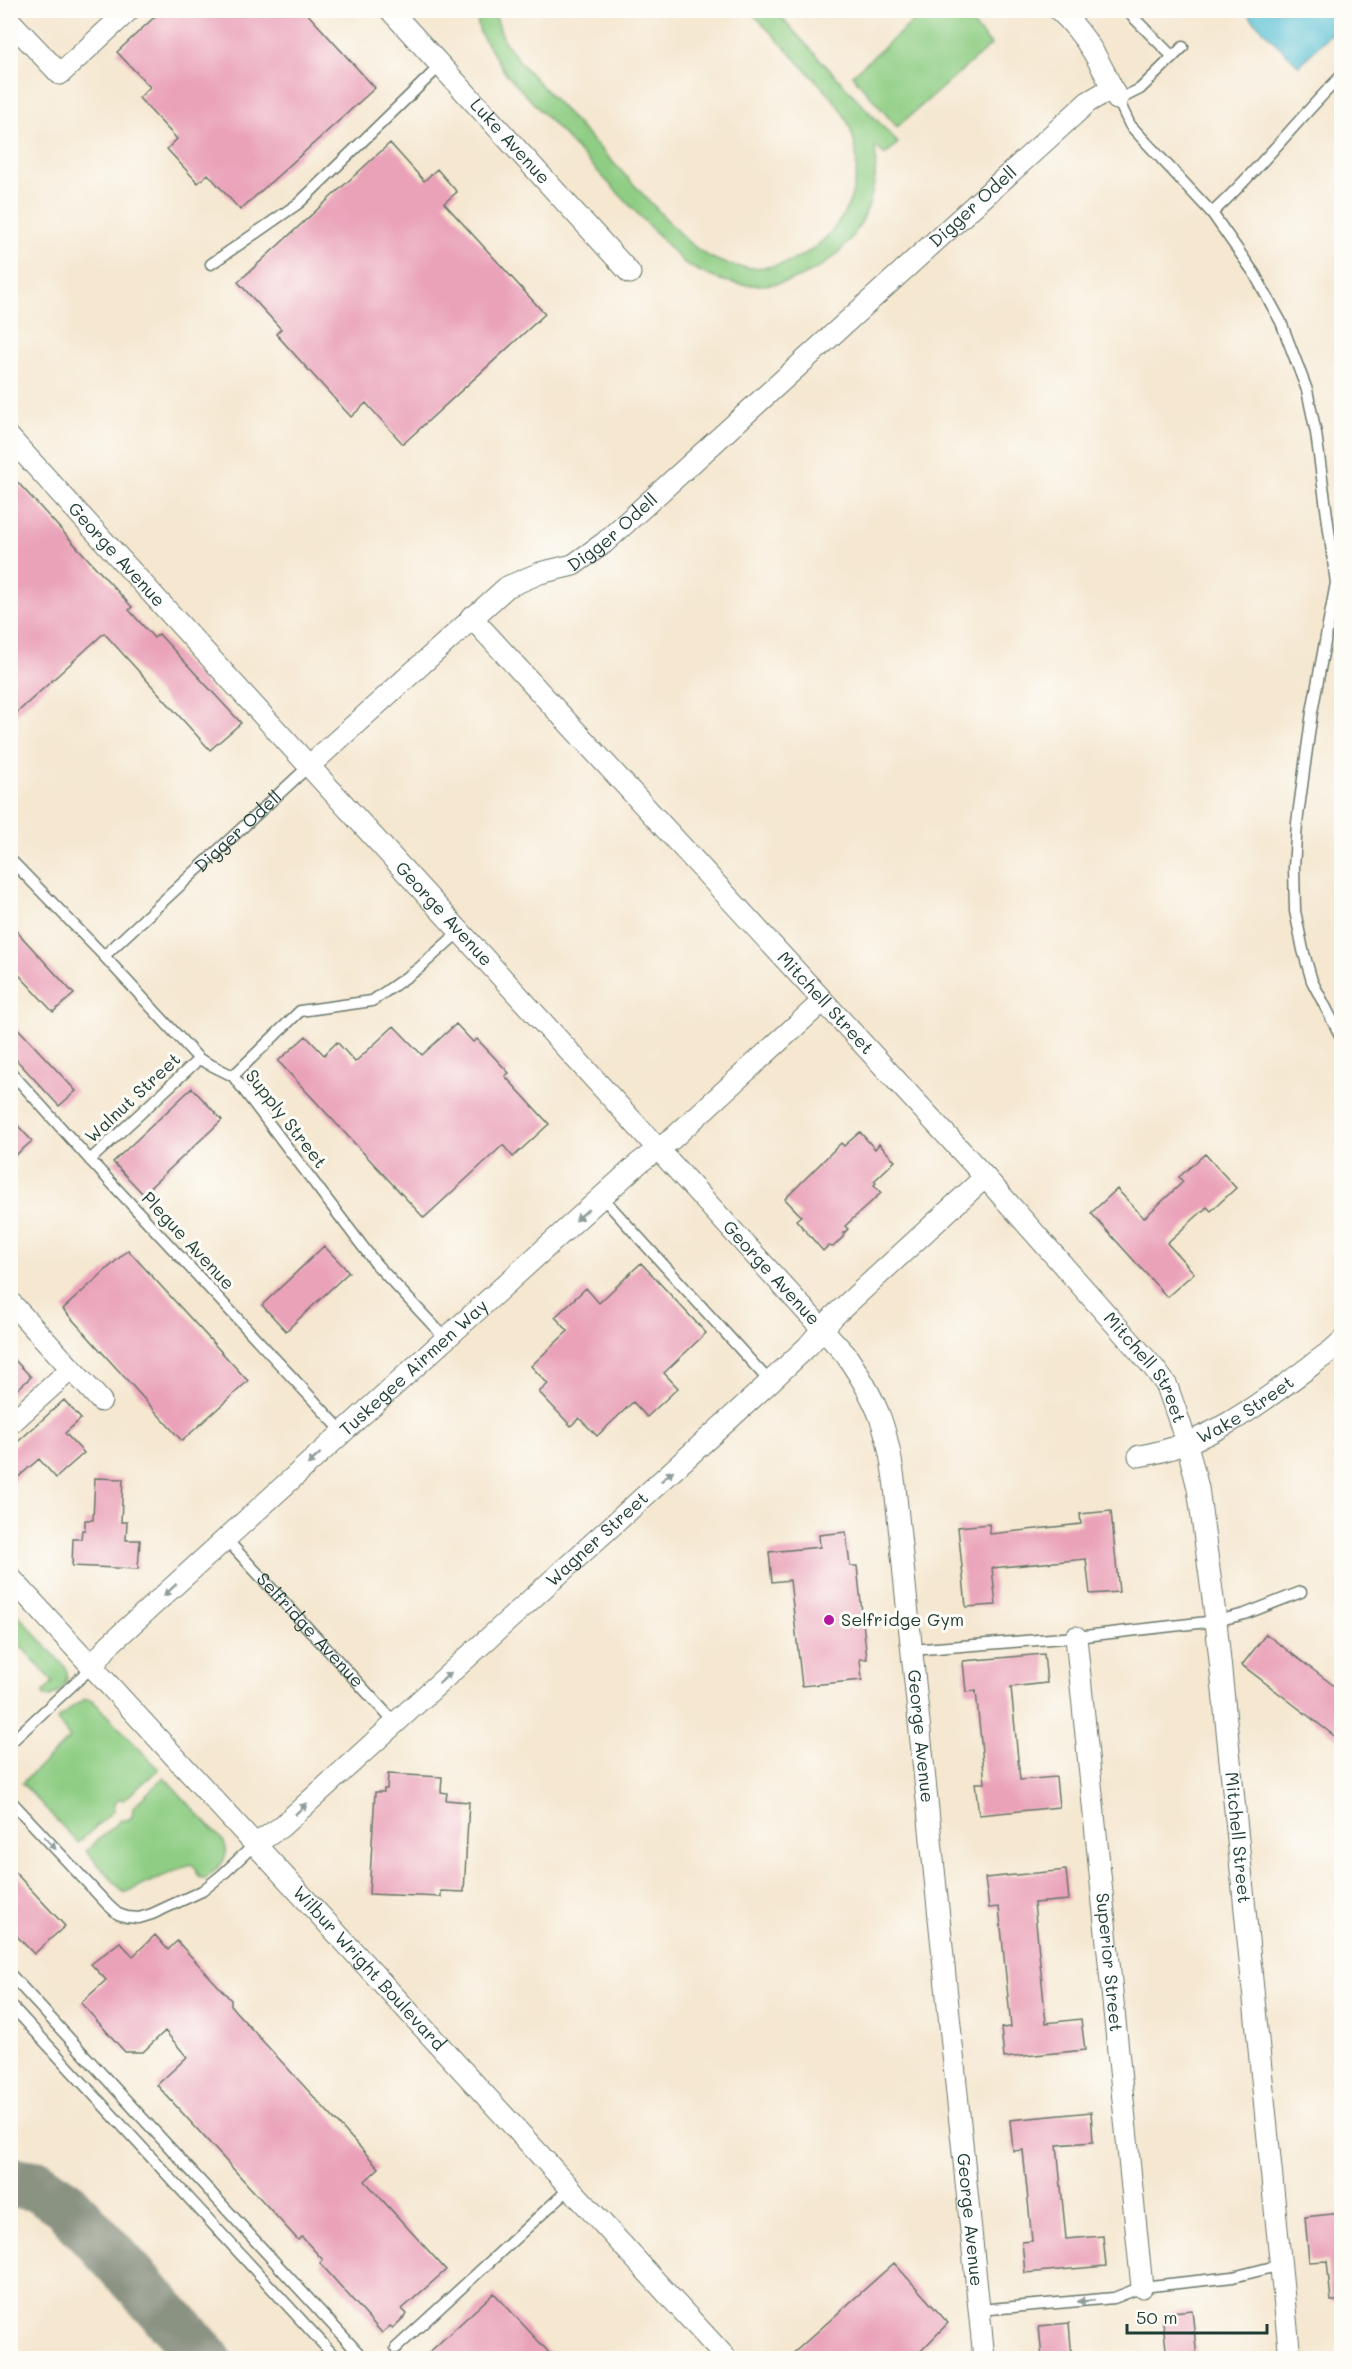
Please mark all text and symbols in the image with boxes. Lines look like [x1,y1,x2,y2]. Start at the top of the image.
street label: Luke Avenue [465,93,556,189]
street label: Digger Odell [923,160,1021,252]
street label: Digger Odell [562,487,662,576]
street label: George Avenue [63,497,171,612]
street label: Digger Odell [189,784,286,877]
street label: George Avenue [391,856,499,971]
street label: Mitchell Street [773,946,879,1059]
street label: Walnut Street [79,1047,185,1148]
street label: Supply Street [241,1064,333,1173]
street label: Plegue Avenue [137,1186,241,1295]
one-way arrow [575,1208,590,1222]
street label: George Avenue [718,1215,826,1330]
street label: Tuskegee Airmen Way [334,1293,493,1441]
street label: Mitchell Street [1099,1306,1192,1426]
street label: Wake Street [1192,1370,1298,1448]
one-way arrow [306,1452,321,1466]
one-way arrow [659,1469,674,1483]
street label: Wagner Street [540,1486,653,1591]
street label: Selfridge Avenue [252,1567,370,1692]
one-way arrow [162,1583,177,1597]
place label: Selfridge Gym [841,1607,964,1631]
marker: Selfridge Gym [822,1613,836,1627]
street label: George Avenue [903,1668,940,1804]
one-way arrow [437,1672,452,1685]
street label: Mitchell Street [1220,1771,1257,1904]
one-way arrow [293,1803,308,1816]
one-way arrow [43,1835,57,1850]
street label: Wilbur Wright Boulevard [288,1880,451,2055]
street label: Superior Street [1091,1892,1129,2033]
street label: George Avenue [952,2152,990,2287]
one-way arrow [1076,2296,1095,2306]
scale bar [1127,2297,1266,2335]
text: 50 m [1136,2305,1178,2329]

